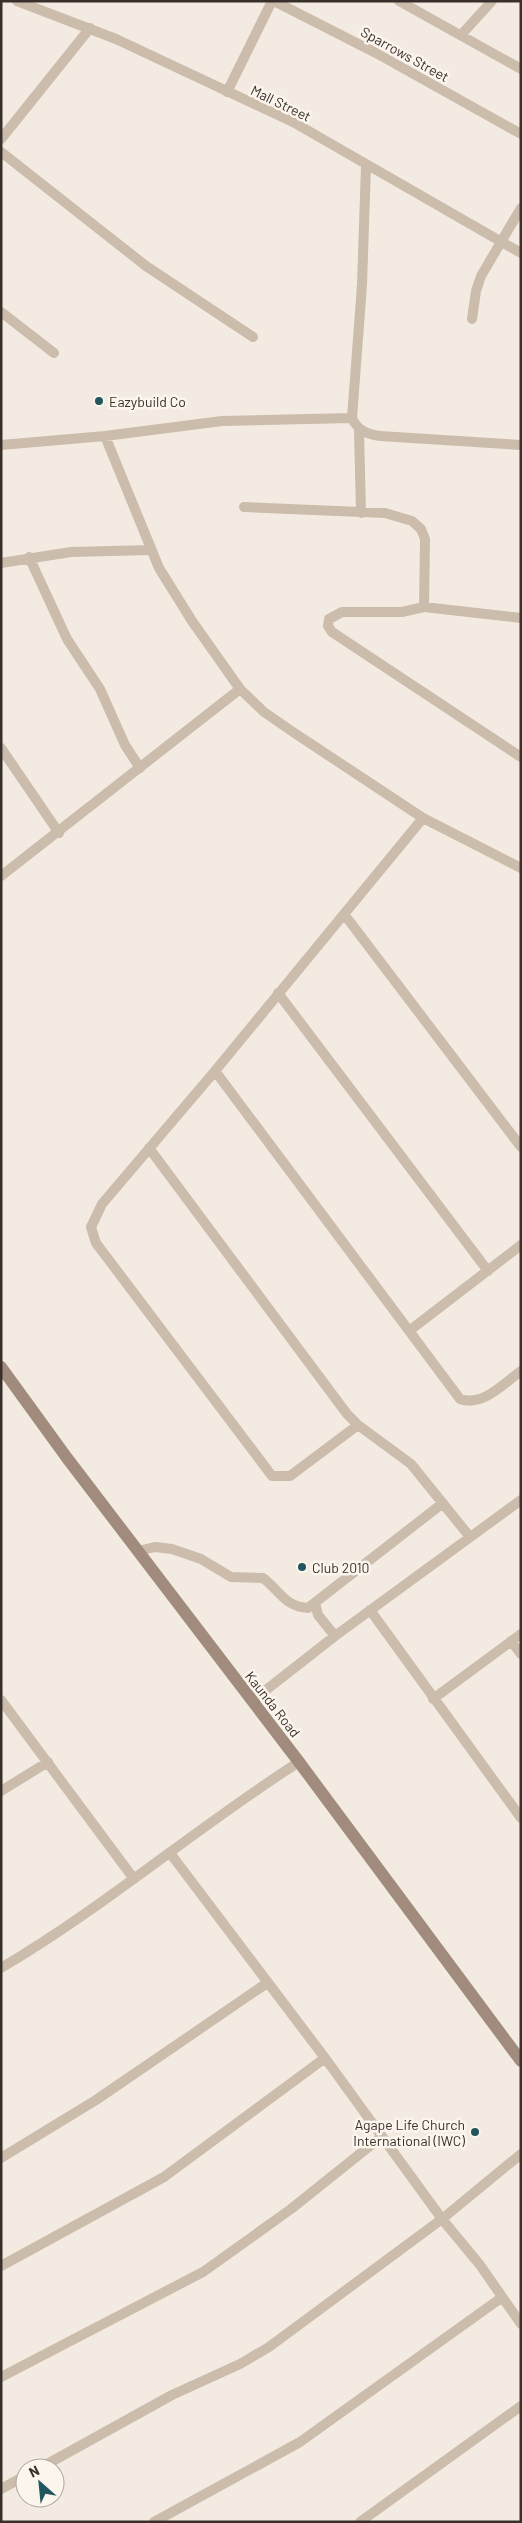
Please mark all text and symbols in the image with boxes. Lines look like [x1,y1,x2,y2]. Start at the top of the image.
street label: Sparrows Street [358,23,452,85]
street label: Mall Street [248,81,314,125]
place label: Eazybuild Co [109,393,186,410]
marker: Eazybuild Co [93,395,105,407]
place label: Club 2010 [312,1559,370,1576]
marker: Club 2010 [296,1561,308,1573]
street label: Kaunda Road [242,1668,304,1740]
place label: Agape Life Church International (IWC) [353,2116,465,2149]
marker: Agape Life Church International (IWC) [469,2126,481,2138]
north arrow [15,2458,65,2508]
text: N [26,2461,42,2481]

